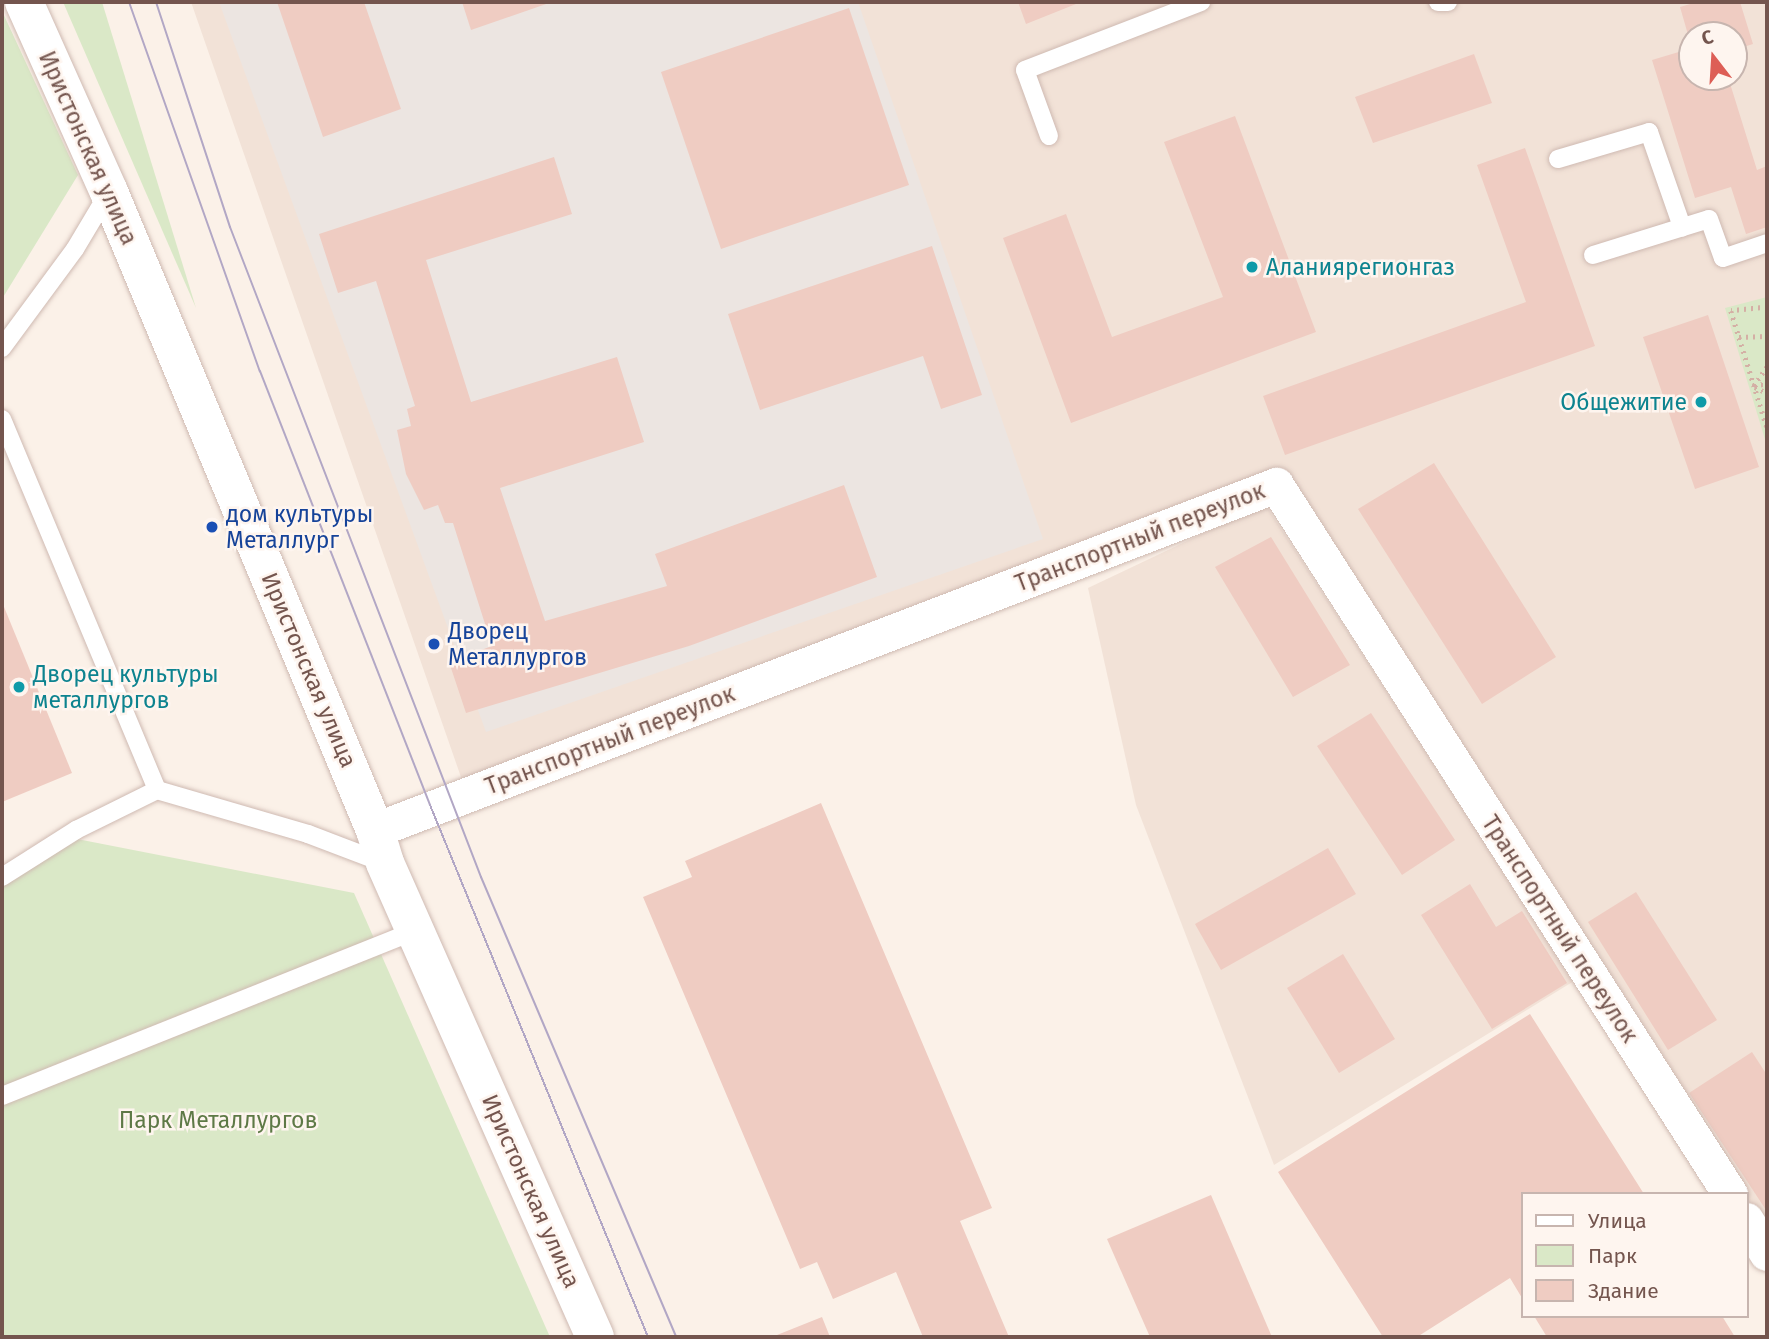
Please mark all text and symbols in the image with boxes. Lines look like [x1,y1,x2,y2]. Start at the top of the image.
north arrow [1678,21,1748,91]
text: С [1699,25,1716,50]
street label: Иристонская улица [33,47,143,249]
place label: Аланиярегионгаз [1266,253,1455,281]
marker: Аланиярегионгаз [1244,259,1260,275]
place label: Общежитие [1560,388,1687,416]
marker: Общежитие [1693,394,1709,410]
street label: Транспортный переулок [1011,477,1269,597]
place label: дом культуры Металлург [226,500,373,554]
marker: дом культуры Металлург [204,519,220,535]
street label: Иристонская улица [255,568,363,772]
place label: Дворец Металлургов [448,617,587,671]
marker: Дворец Металлургов [426,636,442,652]
place label: Дворец культуры металлургов [33,660,219,714]
marker: Дворец культуры металлургов [11,679,27,695]
street label: Транспортный переулок [481,680,739,800]
street label: Транспортный переулок [1476,810,1644,1048]
street label: Иристонская улица [476,1090,586,1292]
park label: Парк Металлургов [119,1106,317,1134]
legend [1520,1192,1748,1318]
text: Улица [1588,1208,1647,1234]
text: Парк [1588,1243,1637,1269]
text: Здание [1588,1278,1659,1304]

